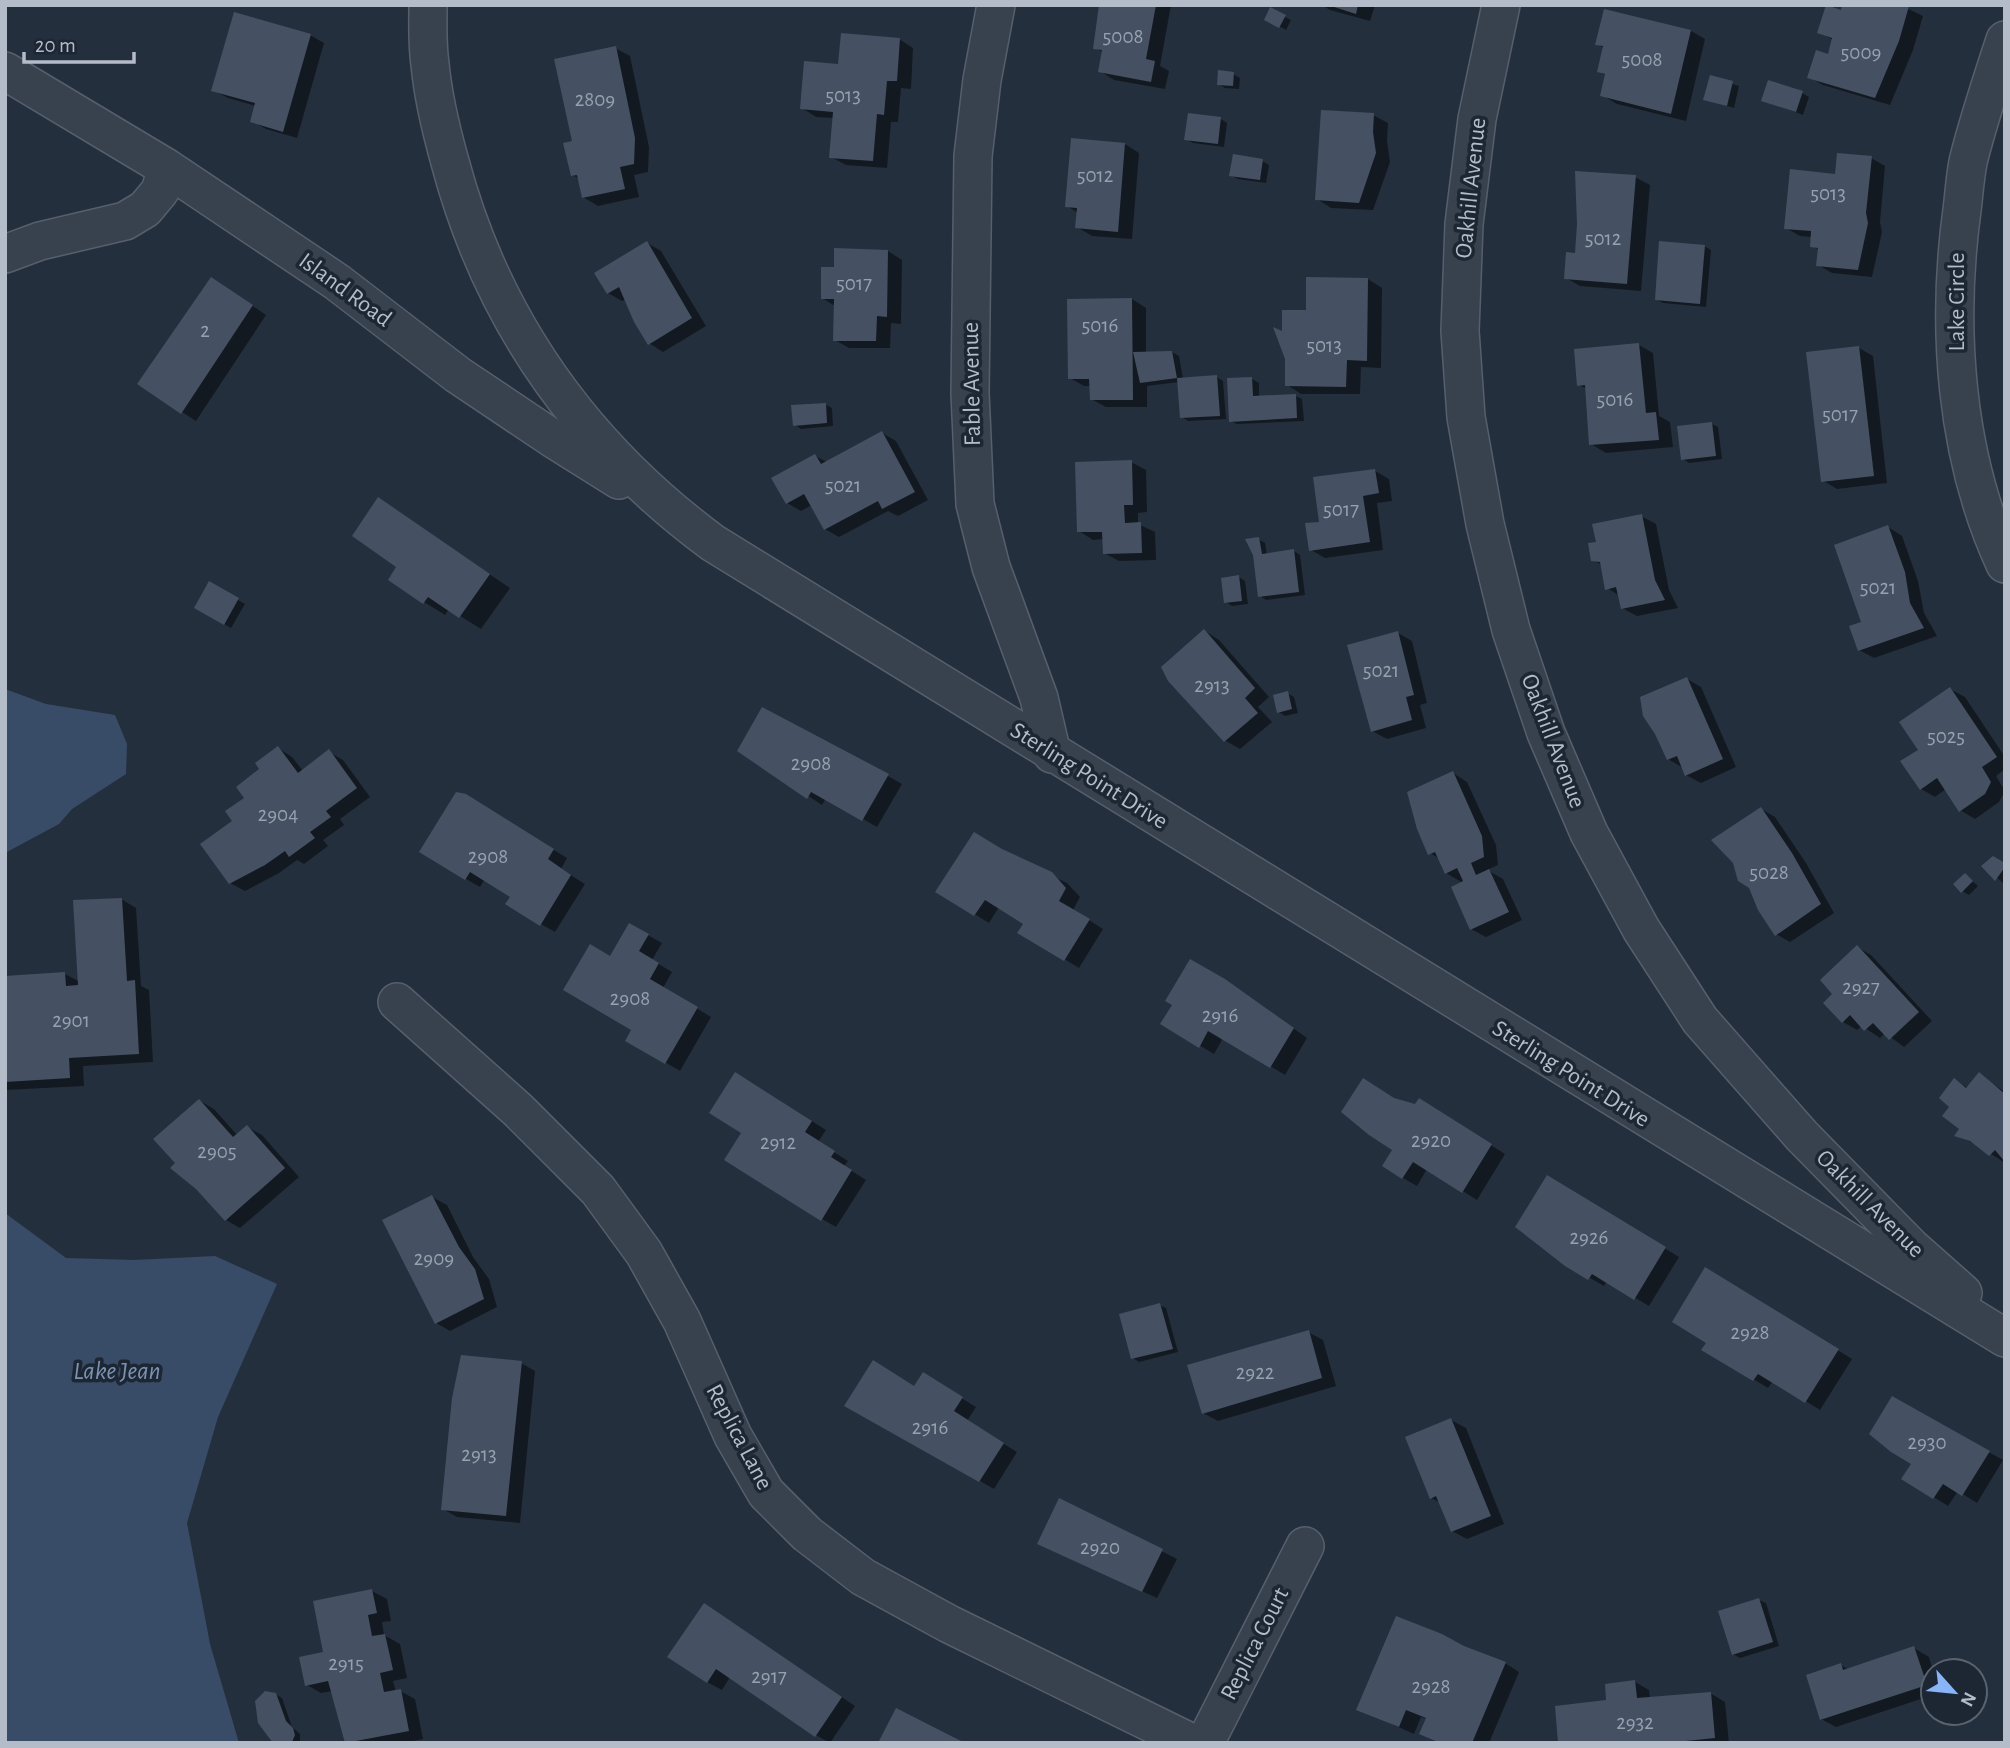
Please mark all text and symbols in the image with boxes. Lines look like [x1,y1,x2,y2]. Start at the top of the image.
scale bar [24,21,135,65]
house number: 5008 [1103,26,1143,47]
text: 20 m [35,35,76,56]
house number: 5009 [1841,42,1881,63]
house number: 5008 [1622,49,1662,70]
house number: 5013 [825,85,861,106]
house number: 2809 [575,89,615,110]
street label: Oakhill Avenue [1452,116,1490,260]
house number: 5012 [1077,165,1113,186]
house number: 5013 [1810,183,1846,204]
house number: 5012 [1585,228,1621,249]
street label: Island Road [294,249,396,331]
street label: Lake Circle [1945,253,1969,351]
house number: 5017 [836,273,872,294]
house number: 5016 [1082,315,1118,336]
house number: 2 [200,320,210,341]
street label: Fable Avenue [959,322,985,446]
house number: 5013 [1306,335,1342,356]
house number: 5016 [1597,389,1633,410]
house number: 5017 [1822,404,1858,425]
house number: 5021 [825,475,861,496]
house number: 5017 [1323,499,1359,520]
house number: 5021 [1860,577,1896,598]
house number: 5021 [1363,660,1399,681]
street label: Oakhill Avenue [1516,671,1590,811]
house number: 2913 [1194,675,1230,696]
street label: Sterling Point Drive [1006,718,1172,834]
house number: 5025 [1927,726,1965,747]
house number: 2908 [791,753,831,774]
house number: 2904 [258,804,298,825]
house number: 2908 [468,846,508,867]
house number: 5028 [1749,862,1789,883]
house number: 2927 [1842,977,1880,998]
house number: 2908 [610,988,650,1009]
house number: 2916 [1202,1005,1238,1026]
house number: 2901 [52,1010,90,1031]
street label: Sterling Point Drive [1488,1016,1654,1132]
house number: 2920 [1411,1130,1451,1151]
house number: 2912 [760,1132,796,1153]
house number: 2905 [197,1141,237,1162]
street label: Oakhill Avenue [1812,1146,1928,1262]
house number: 2926 [1570,1227,1608,1248]
house number: 2909 [414,1248,454,1269]
house number: 2928 [1731,1322,1769,1343]
water label: Lake Jean [73,1358,161,1384]
house number: 2922 [1236,1362,1274,1383]
street label: Replica Lane [701,1380,777,1494]
house number: 2916 [912,1417,948,1438]
house number: 2930 [1907,1432,1947,1453]
house number: 2913 [461,1444,497,1465]
house number: 2920 [1080,1537,1120,1558]
street label: Replica Court [1216,1584,1294,1704]
house number: 2915 [328,1653,364,1674]
north arrow [1919,1657,1989,1727]
house number: 2917 [751,1666,787,1687]
house number: 2928 [1412,1676,1450,1697]
text: N [1956,1689,1979,1709]
house number: 2932 [1616,1712,1654,1733]

